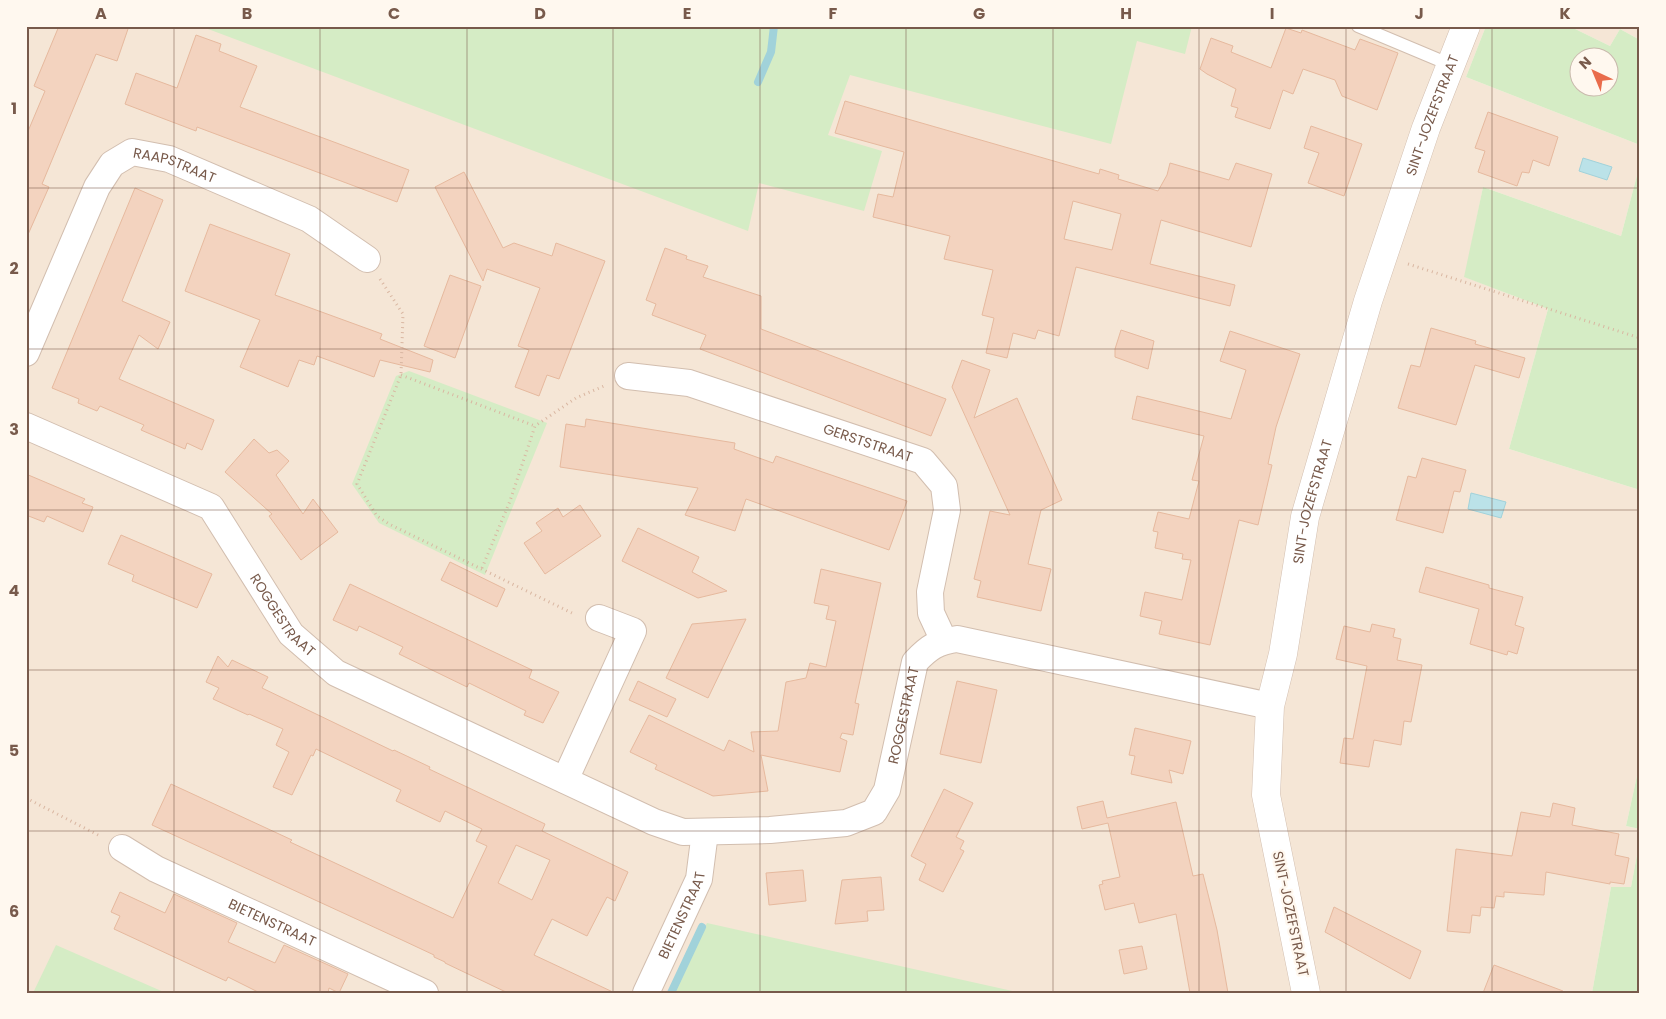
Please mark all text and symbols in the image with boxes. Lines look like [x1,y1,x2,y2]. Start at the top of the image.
text: A [95,2,107,25]
text: B [242,2,252,25]
text: C [388,2,400,25]
text: D [534,2,546,25]
text: E [683,2,691,25]
text: F [829,2,838,25]
text: G [973,2,985,25]
text: H [1120,2,1132,25]
text: I [1270,2,1274,25]
text: J [1414,2,1424,25]
text: K [1559,2,1571,25]
north arrow [1568,48,1618,98]
street label: SINT-JOZEFSTRAAT [1401,51,1464,178]
text: N [1574,52,1596,73]
text: 1 [11,97,17,120]
street label: RAAPSTRAAT [132,142,219,188]
text: 2 [9,257,19,280]
text: 3 [9,418,19,441]
street label: GERSTSTRAAT [821,418,916,467]
street label: SINT-JOZEFSTRAAT [1288,437,1337,565]
street label: ROGGESTRAAT [245,570,320,661]
text: 4 [9,579,20,602]
street label: ROGGESTRAAT [883,664,924,766]
text: 5 [9,739,19,762]
street label: SINT-JOZEFSTRAAT [1268,849,1314,979]
street label: BIETENSTRAAT [653,870,710,962]
street label: BIETENSTRAAT [225,894,320,952]
text: 6 [9,900,19,923]

